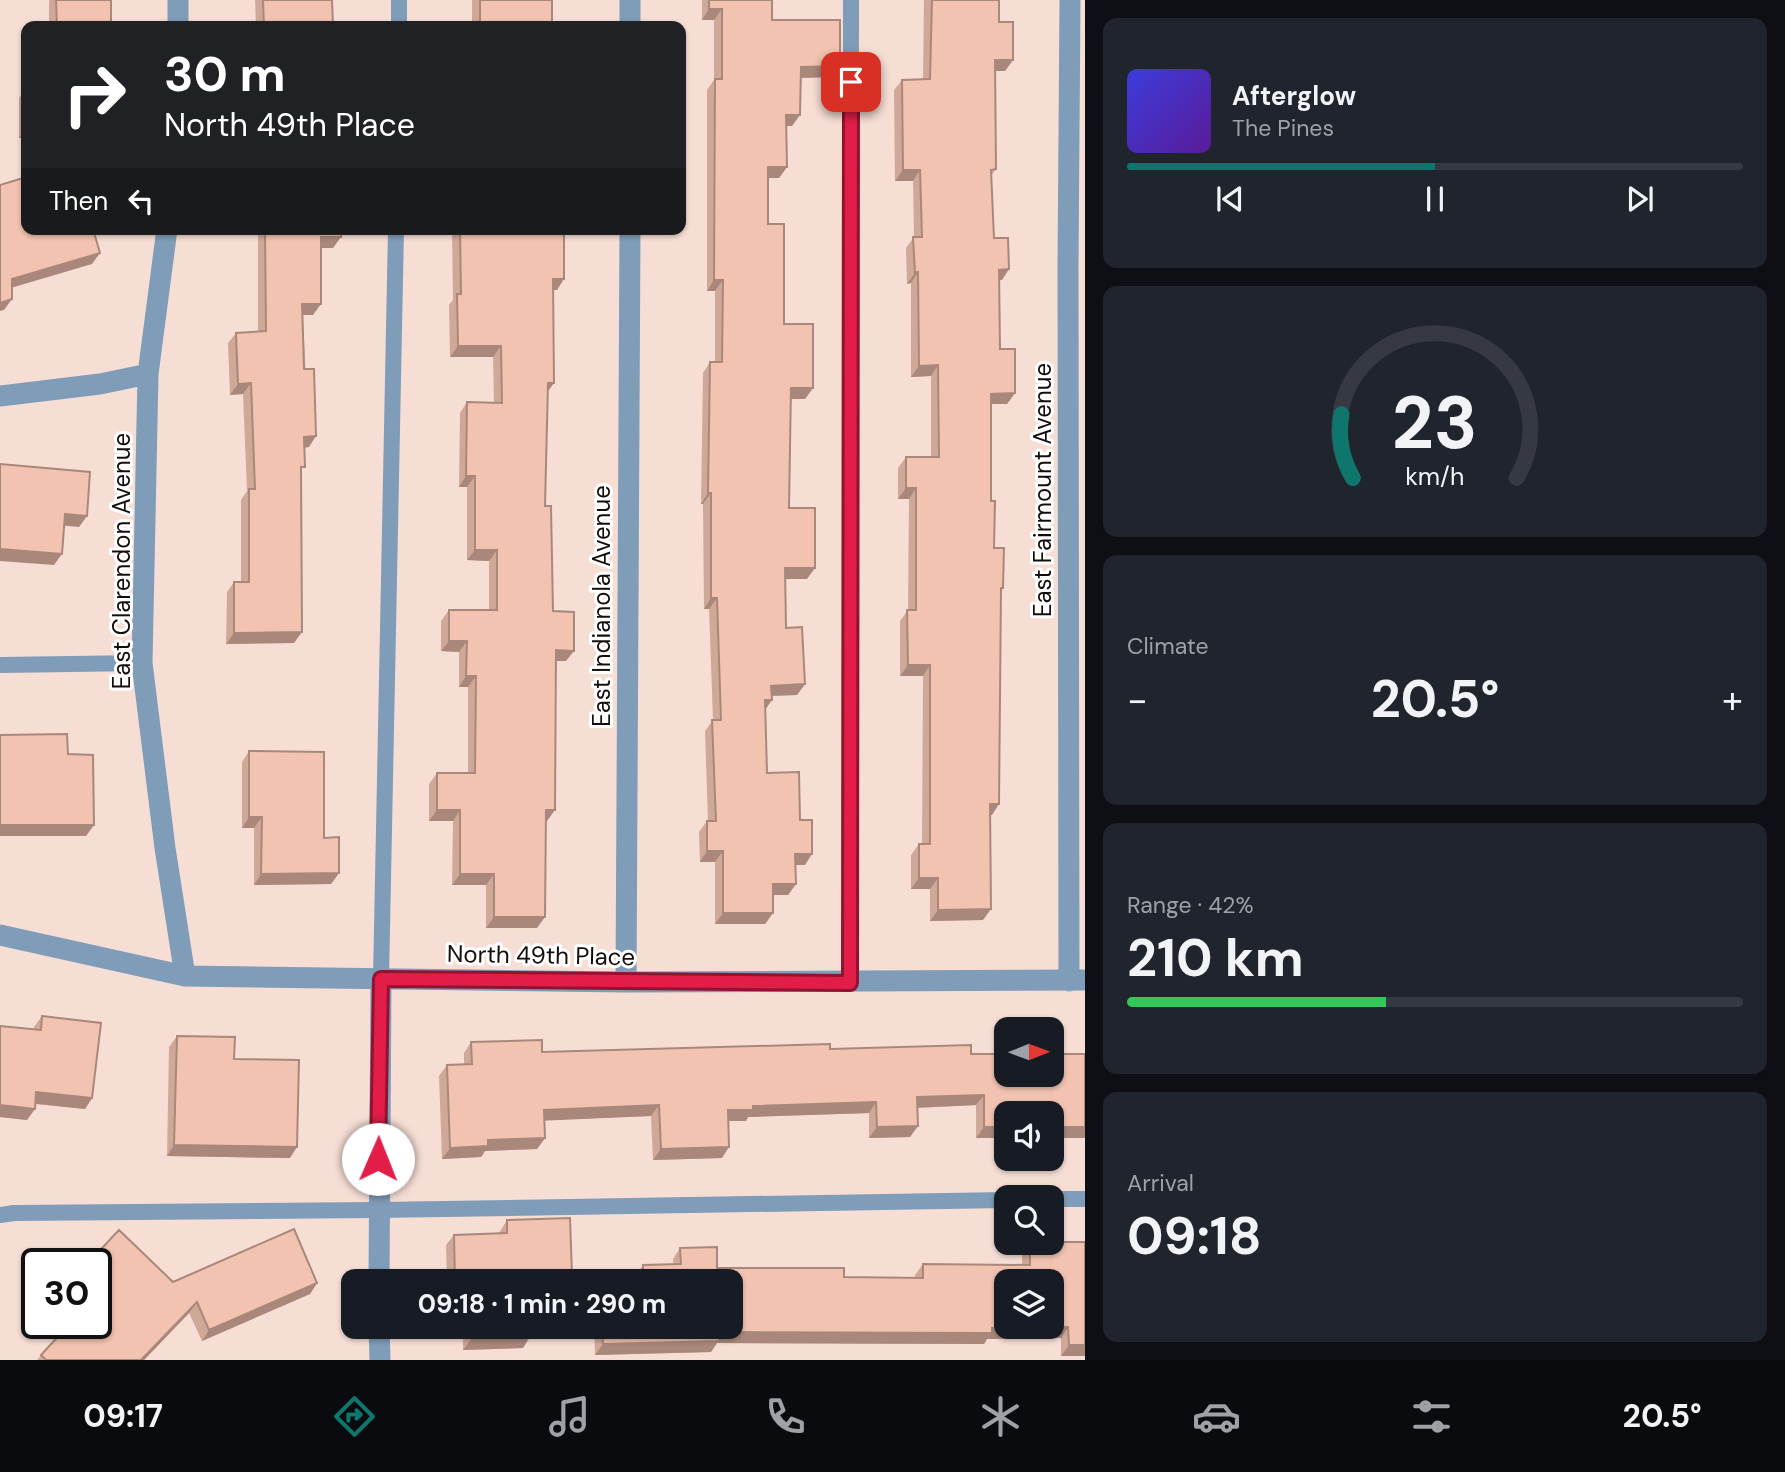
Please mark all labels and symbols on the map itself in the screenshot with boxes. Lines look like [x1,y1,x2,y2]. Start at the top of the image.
pin [821,52,881,112]
street label: East Fairmount Avenue [1027,363,1058,617]
street label: East Clarendon Avenue [106,433,137,689]
street label: East Indianola Avenue [586,485,617,727]
street label: North 49th Place [447,938,635,972]
north arrow [994,1017,1064,1087]
position arrow [341,1122,415,1196]
speed limit sign: 30 [21,1248,112,1339]

